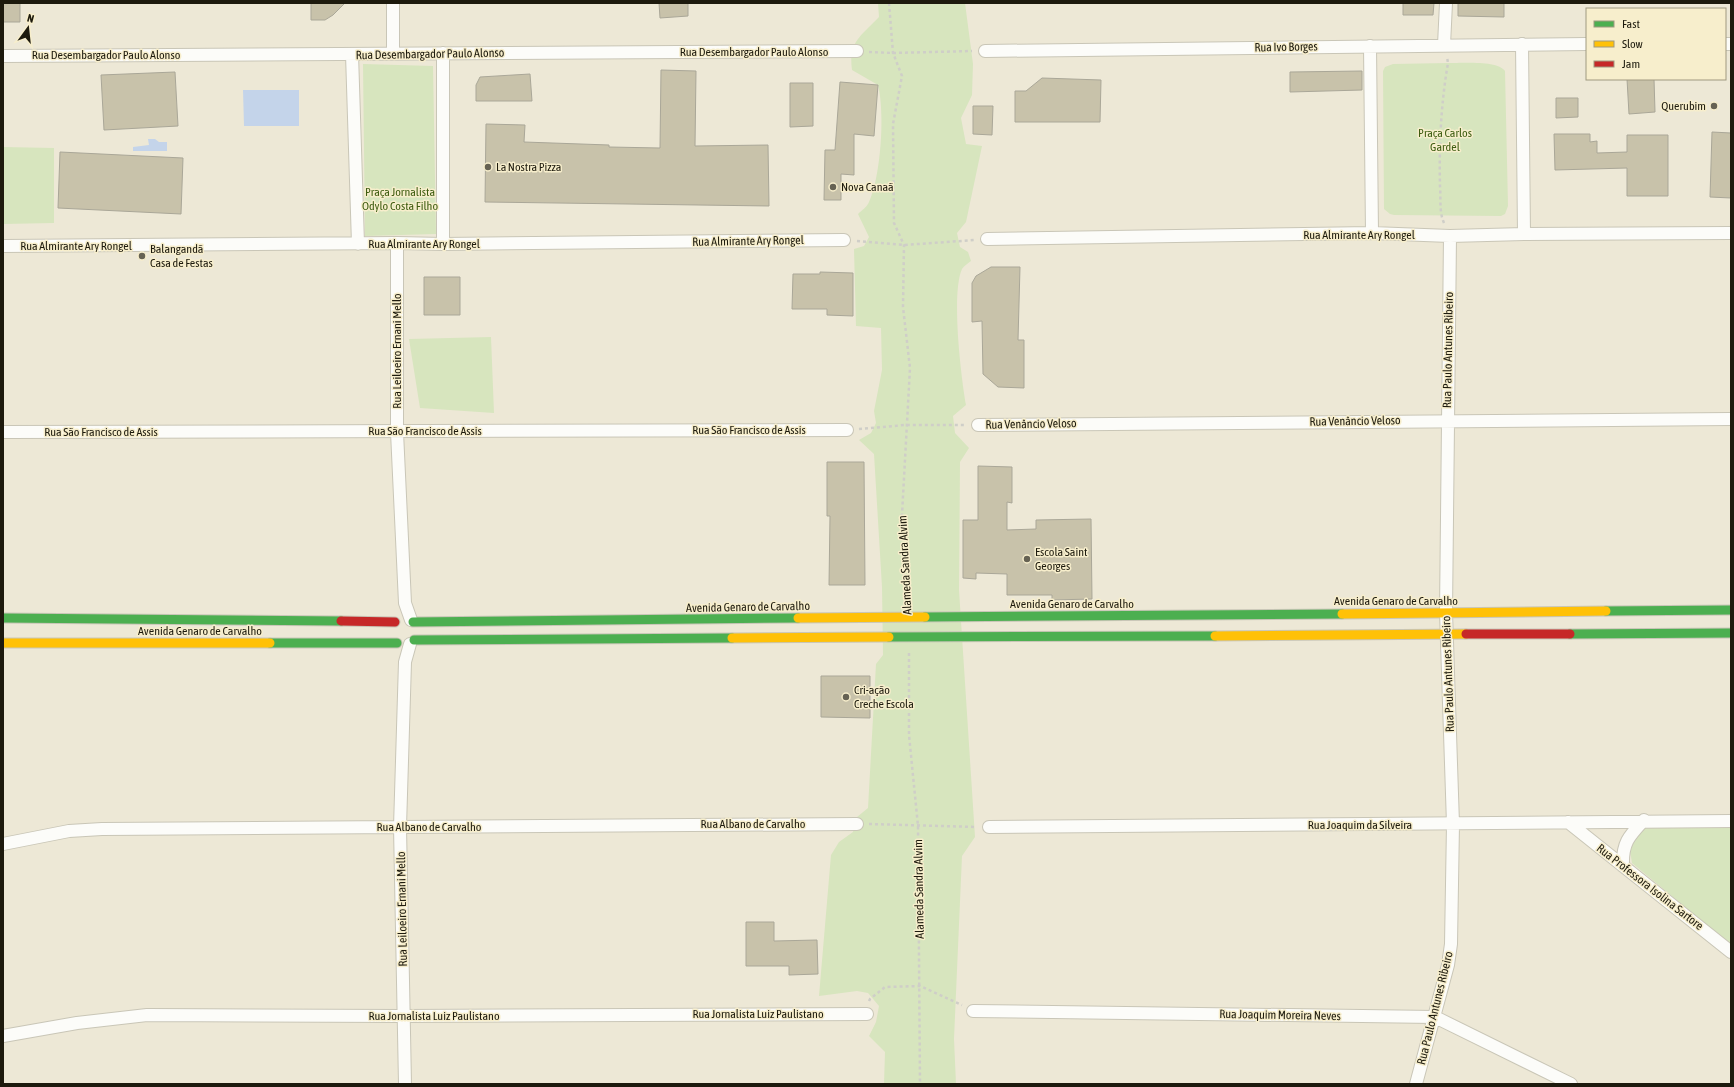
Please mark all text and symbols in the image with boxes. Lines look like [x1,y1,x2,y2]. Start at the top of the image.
north arrow [8,8,48,48]
legend [1586,8,1726,80]
text: N [26,12,35,25]
text: Fast [1622,17,1640,31]
text: Slow [1622,37,1643,51]
street label: Rua Ivo Borges [1254,39,1318,55]
street label: Rua Desembargador Paulo Alonso [680,45,829,59]
street label: Rua Desembargador Paulo Alonso [356,46,505,62]
street label: Rua Desembargador Paulo Alonso [32,48,181,62]
text: Jam [1622,57,1640,71]
place label: Querubim [1661,99,1706,113]
marker: Querubim [1709,101,1719,111]
park label: Praça Carlos Gardel [1418,126,1472,154]
place label: La Nostra Pizza [496,160,561,174]
marker: La Nostra Pizza [483,162,493,172]
place label: Nova Canaã [841,180,894,194]
marker: Nova Canaã [828,182,838,192]
park label: Praça Jornalista Odylo Costa Filho [362,185,438,213]
street label: Rua Almirante Ary Rongel [1303,228,1416,242]
street label: Rua Almirante Ary Rongel [692,233,805,249]
street label: Rua Almirante Ary Rongel [368,237,481,251]
street label: Rua Almirante Ary Rongel [20,239,133,253]
place label: Balangandã Casa de Festas [150,242,213,270]
marker: Balangandã Casa de Festas [137,251,147,261]
street label: Rua Paulo Antunes Ribeiro [1440,291,1456,408]
street label: Rua Leiloeiro Ernani Mello [390,293,404,409]
street label: Rua Venâncio Veloso [1309,413,1401,429]
street label: Rua Venâncio Veloso [985,416,1077,432]
street label: Rua São Francisco de Assis [692,423,806,437]
street label: Rua São Francisco de Assis [368,424,482,438]
street label: Rua São Francisco de Assis [44,425,158,439]
street label: Alameda Sandra Alvim [895,515,915,615]
place label: Escola Saint Georges [1035,545,1088,573]
marker: Escola Saint Georges [1022,554,1032,564]
street label: Avenida Genaro de Carvalho [1334,594,1458,608]
street label: Avenida Genaro de Carvalho [1010,597,1134,611]
street label: Avenida Genaro de Carvalho [686,599,810,615]
street label: Rua Paulo Antunes Ribeiro [1439,615,1457,732]
street label: Avenida Genaro de Carvalho [138,624,262,638]
place label: Cri-ação Creche Escola [854,683,914,711]
marker: Cri-ação Creche Escola [841,692,851,702]
street label: Rua Albano de Carvalho [701,817,806,831]
street label: Rua Joaquim da Silveira [1308,818,1412,832]
street label: Rua Albano de Carvalho [377,820,482,834]
street label: Alameda Sandra Alvim [911,839,927,939]
street label: Rua Professora Isolina Sartore [1594,841,1706,933]
street label: Rua Leiloeiro Ernani Mello [394,851,410,967]
street label: Rua Paulo Antunes Ribeiro [1414,950,1456,1066]
street label: Rua Jornalista Luiz Paulistano [692,1007,824,1021]
street label: Rua Joaquim Moreira Neves [1219,1007,1341,1023]
street label: Rua Jornalista Luiz Paulistano [368,1009,500,1023]

